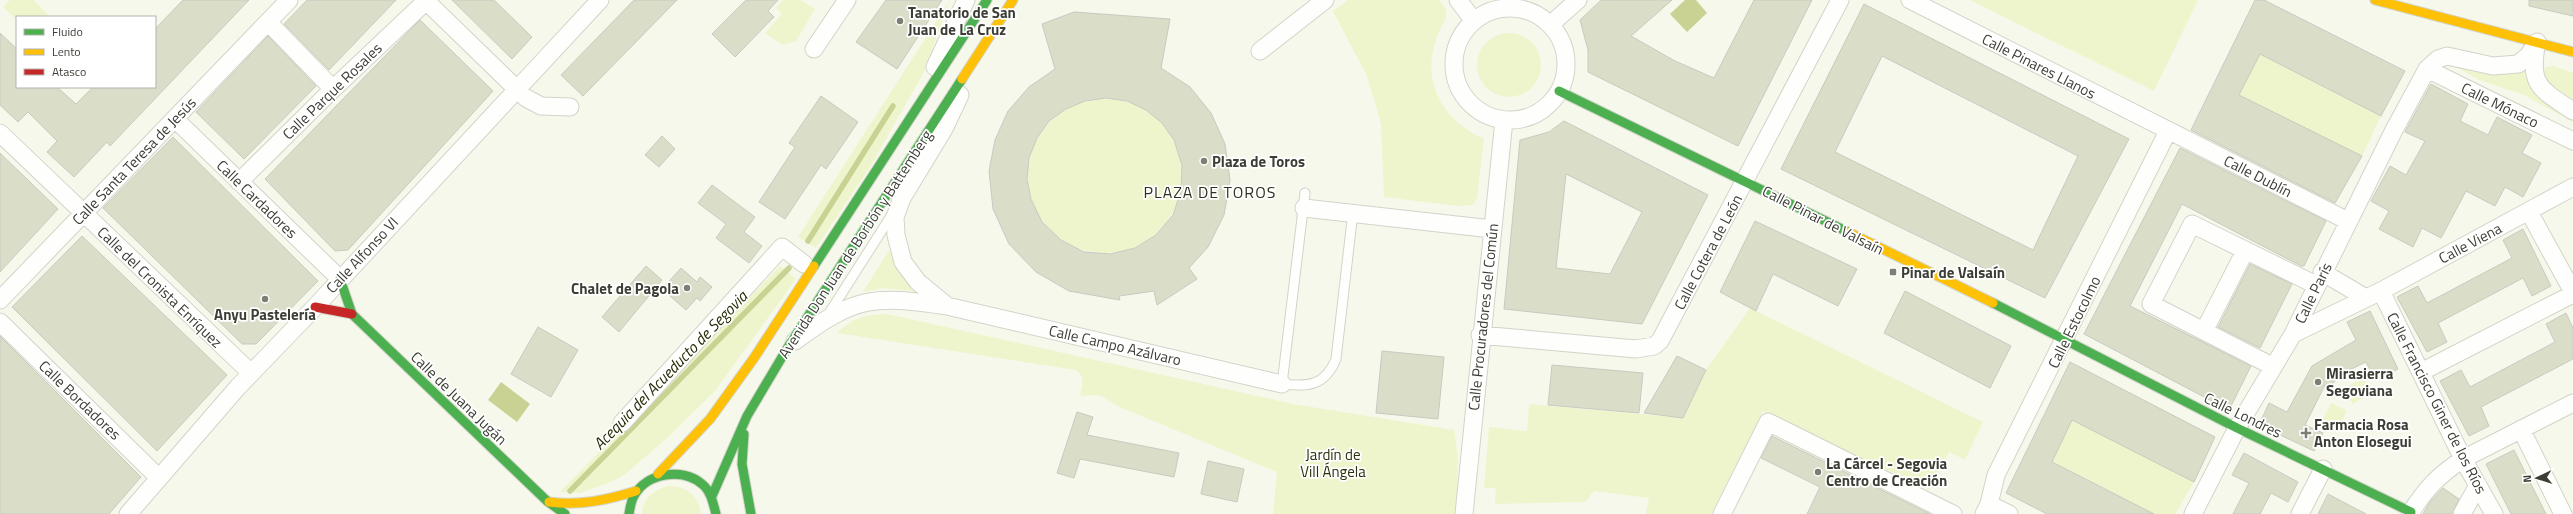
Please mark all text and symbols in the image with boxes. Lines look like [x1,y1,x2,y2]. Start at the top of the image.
place label: Tanatorio de San Juan de La Cruz [908,1,1016,41]
legend [16,16,156,88]
marker: Tanatorio de San Juan de La Cruz [895,16,905,26]
text: Fluido [52,22,83,41]
street label: Calle Pinares Llanos [1978,27,2100,105]
street label: Calle Parque Rosales [277,37,387,145]
text: Lento [52,42,81,61]
text: Atasco [52,62,86,81]
street label: Calle Mónaco [2457,76,2543,134]
street label: Calle Santa Teresa de Jesús [67,92,201,230]
street label: Avenida Don Juan de Borbón y Battemberg [772,125,938,363]
street label: Calle Dublín [2220,149,2296,203]
place label: Plaza de Toros [1212,150,1305,173]
street label: Calle Cardadores [211,154,303,244]
marker: Plaza de Toros [1199,156,1209,166]
street label: Calle Pinar de Valsaín [1758,179,1888,261]
district label: PLAZA DE TOROS [1144,180,1276,204]
street label: Calle Cotera de León [1668,190,1748,314]
street label: Calle Alfonso VI [320,212,404,298]
street label: Calle Viena [2434,217,2506,269]
street label: Calle del Cronista Enríquez [92,221,228,353]
street label: Calle Procuradores del Común [1462,222,1504,412]
street label: Calle París [2288,259,2338,327]
place label: Pinar de Valsaín [1901,261,2005,284]
marker: Pinar de Valsaín [1888,267,1898,277]
street label: Calle Estocolmo [2042,272,2106,372]
place label: Chalet de Pagola [571,277,679,300]
marker: Chalet de Pagola [682,283,692,293]
water label: Acequia del Acueducto de Segovia [587,284,753,455]
marker: Anyu Pastelería [260,294,270,304]
place label: Anyu Pastelería [214,303,316,326]
street label: Calle Francisco Giner de los Ríos [2381,308,2493,498]
street label: Calle Campo Azálvaro [1047,319,1183,371]
street label: Calle de Juana Jugán [405,346,513,450]
street label: Calle Bordadores [34,355,126,445]
place label: Mirasierra Segoviana [2326,362,2394,402]
marker: Mirasierra Segoviana [2313,377,2323,387]
street label: Calle Londres [2200,386,2286,444]
place label: Farmacia Rosa Anton Elosegui [2314,413,2412,453]
marker: Farmacia Rosa Anton Elosegui [2301,428,2311,438]
park label: Jardín de Vill Ángela [1300,443,1366,483]
place label: La Cárcel - Segovia Centro de Creación [1826,452,1948,492]
north arrow [2517,458,2557,498]
marker: La Cárcel - Segovia Centro de Creación [1813,467,1823,477]
text: N [2519,474,2535,483]

